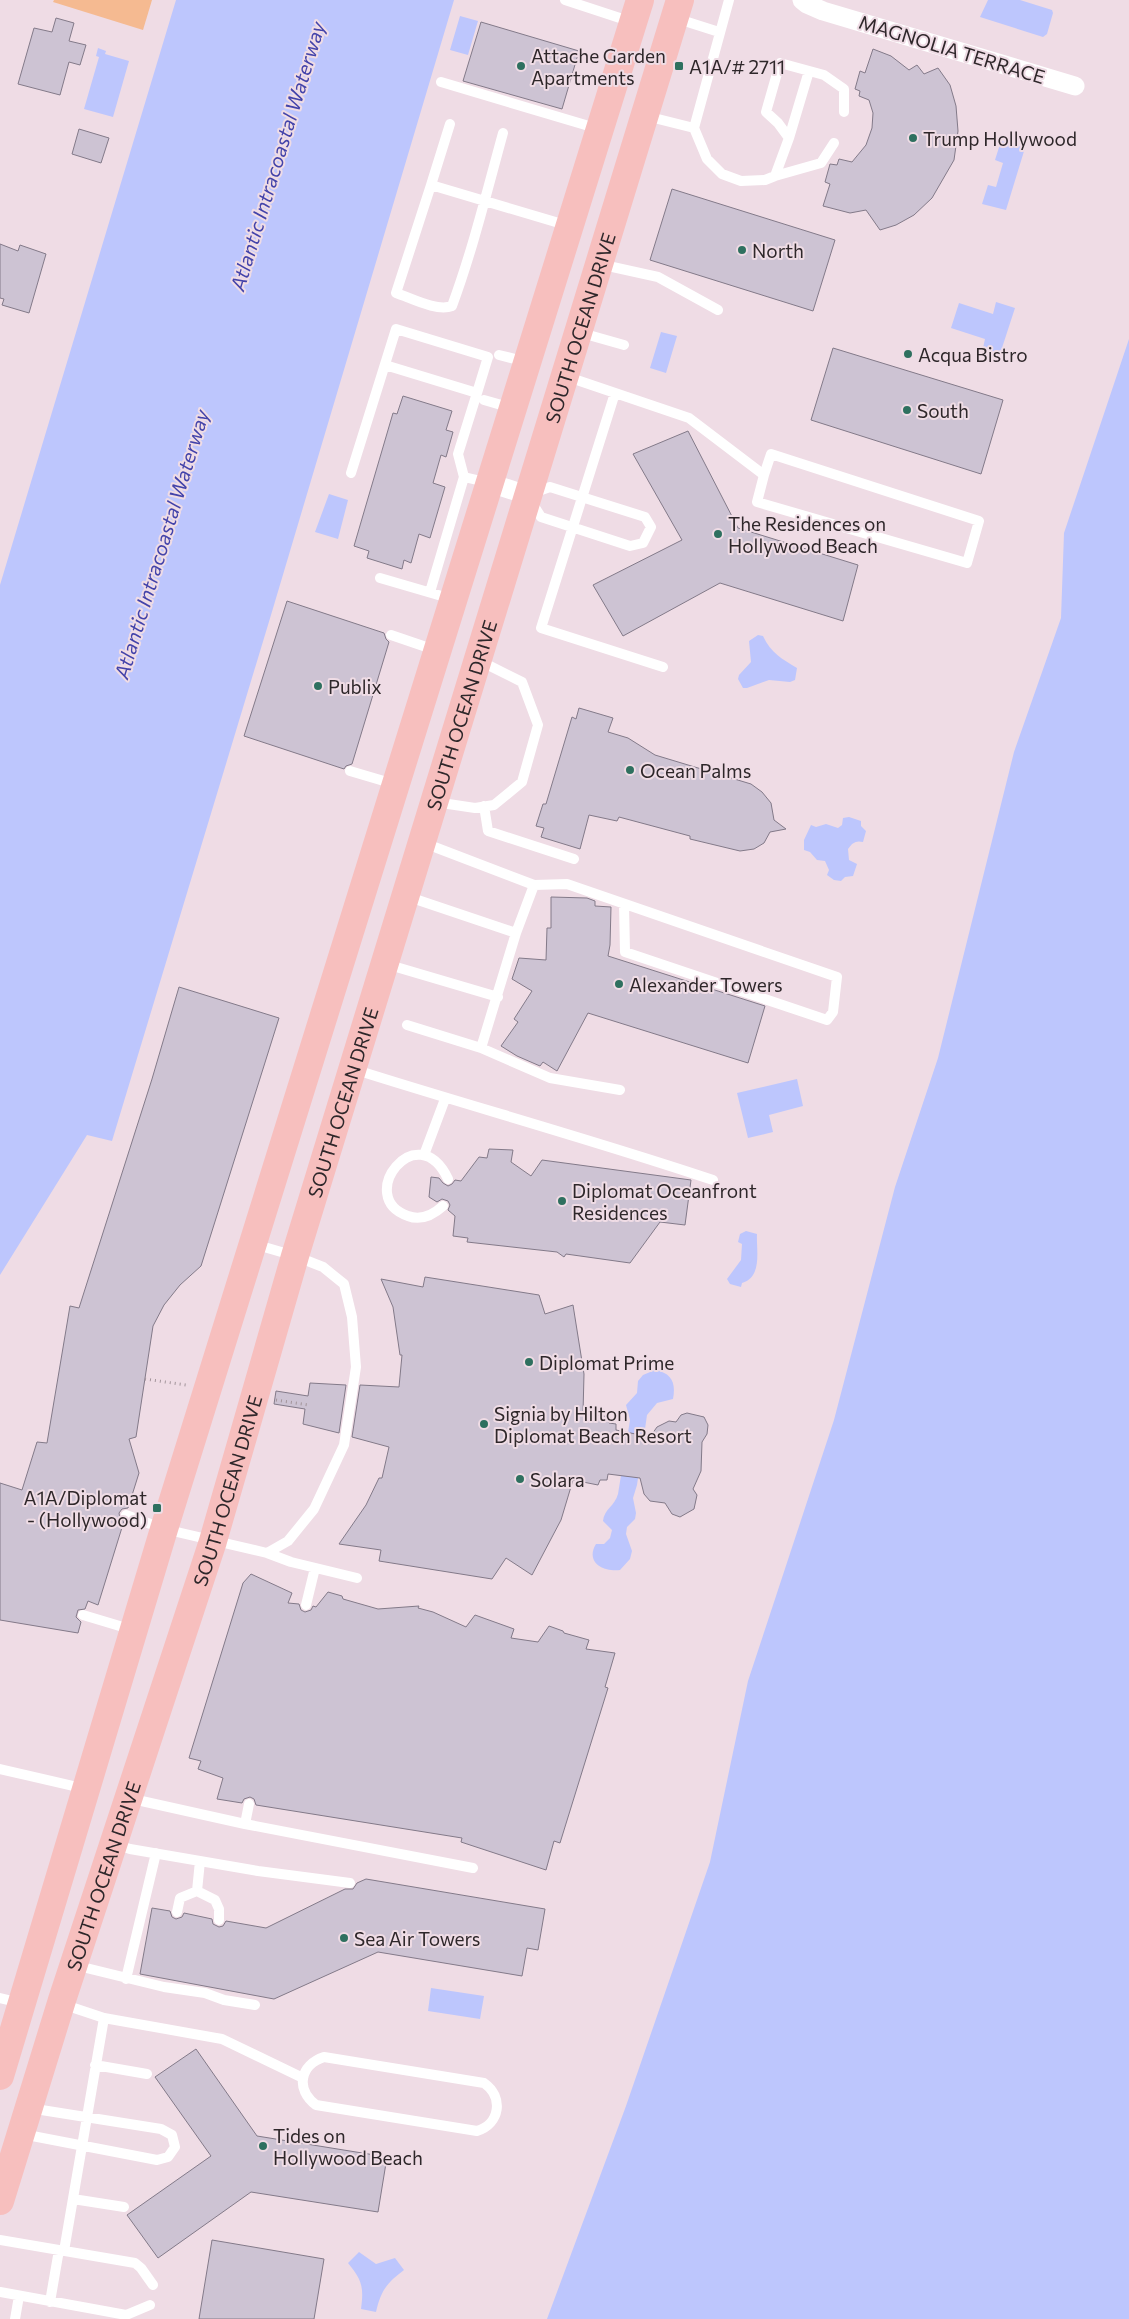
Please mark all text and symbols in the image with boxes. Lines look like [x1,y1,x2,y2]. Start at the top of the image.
street label: MAGNOLIA TERRACE [856,10,1048,88]
water label: Atlantic Intracoastal Waterway [224,18,330,294]
place label: Attache Garden Apartments [531,44,666,89]
place label: A1A/# 2711 [689,55,785,78]
marker: Attache Garden Apartments [515,60,527,72]
marker: A1A/# 2711 [673,60,685,72]
place label: Trump Hollywood [923,127,1077,150]
marker: Trump Hollywood [907,132,919,144]
street label: SOUTH OCEAN DRIVE [540,230,620,426]
place label: North [752,239,804,262]
marker: North [736,244,748,256]
place label: Acqua Bistro [918,343,1028,366]
marker: Acqua Bistro [902,348,914,360]
place label: South [917,399,969,422]
marker: South [901,404,913,416]
water label: Atlantic Intracoastal Waterway [108,406,214,682]
place label: The Residences on Hollywood Beach [728,512,886,557]
marker: The Residences on Hollywood Beach [712,528,724,540]
street label: SOUTH OCEAN DRIVE [421,617,501,813]
place label: Publix [328,675,382,698]
marker: Publix [312,680,324,692]
place label: Ocean Palms [640,759,751,782]
marker: Ocean Palms [624,764,636,776]
place label: Alexander Towers [629,973,783,996]
marker: Alexander Towers [613,978,625,990]
street label: SOUTH OCEAN DRIVE [302,1004,382,1200]
place label: Diplomat Oceanfront Residences [572,1179,757,1224]
marker: Diplomat Oceanfront Residences [556,1195,568,1207]
place label: Diplomat Prime [539,1351,674,1374]
marker: Diplomat Prime [523,1356,535,1368]
street label: SOUTH OCEAN DRIVE [188,1392,266,1589]
place label: Signia by Hilton Diplomat Beach Resort [494,1402,692,1447]
marker: Signia by Hilton Diplomat Beach Resort [478,1418,490,1430]
place label: Solara [530,1468,585,1491]
marker: Solara [514,1473,526,1485]
place label: A1A/Diplomat - (Hollywood) [24,1486,147,1531]
marker: A1A/Diplomat - (Hollywood) [151,1502,163,1514]
street label: SOUTH OCEAN DRIVE [61,1778,145,1974]
place label: Sea Air Towers [354,1927,481,1950]
marker: Sea Air Towers [338,1932,350,1944]
place label: Tides on Hollywood Beach [273,2124,423,2169]
marker: Tides on Hollywood Beach [257,2140,269,2152]

